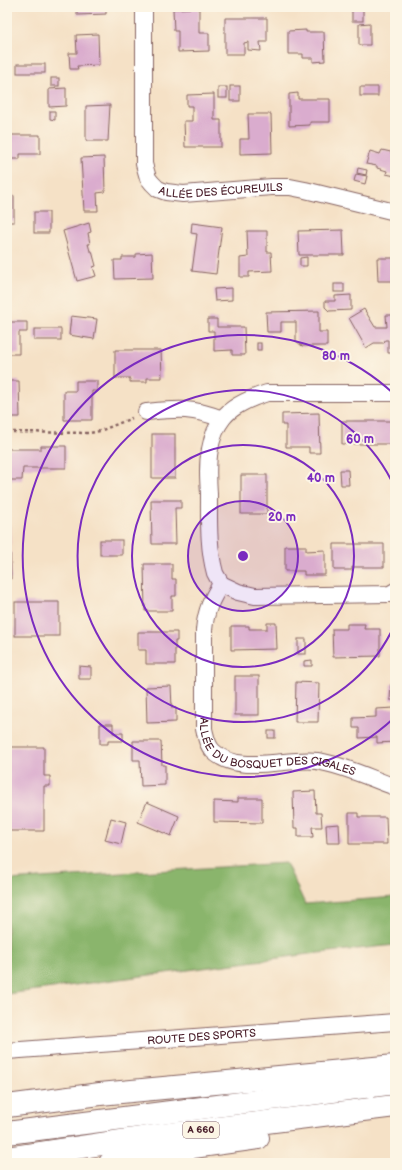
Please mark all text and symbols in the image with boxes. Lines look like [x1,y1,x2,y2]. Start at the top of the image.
street label: ALLÉE DES ÉCUREUILS [157,181,283,201]
text: 80 m [322,349,350,364]
text: 60 m [346,432,374,447]
text: 40 m [307,471,335,486]
text: 20 m [268,510,296,525]
centre of rings [236,549,250,563]
street label: ALLÉE DU BOSQUET DES CIGALES [198,718,358,778]
street label: ROUTE DES SPORTS [147,1026,257,1047]
road number: A 660 [183,1122,219,1138]

